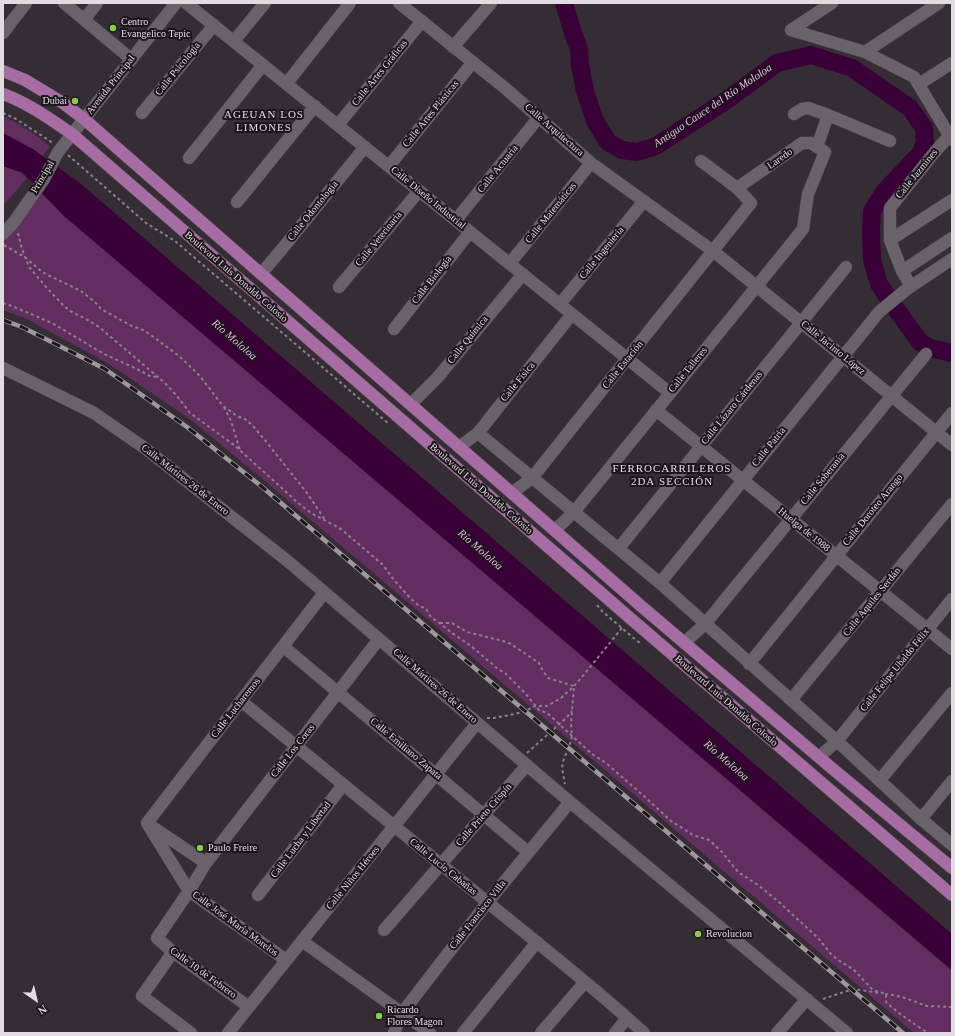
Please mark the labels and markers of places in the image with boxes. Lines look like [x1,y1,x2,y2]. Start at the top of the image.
place label: Centro Evangelico Tepic [121,16,191,40]
marker: Centro Evangelico Tepic [108,23,118,33]
place label: Dubai [43,95,67,107]
marker: Dubai [70,96,80,106]
place label: Paulo Freire [208,842,257,854]
marker: Paulo Freire [195,843,205,853]
place label: Revolucion [706,928,752,940]
marker: Revolucion [693,929,703,939]
place label: Ricardo Flores Magon [387,1004,443,1028]
marker: Ricardo Flores Magon [374,1011,384,1021]

